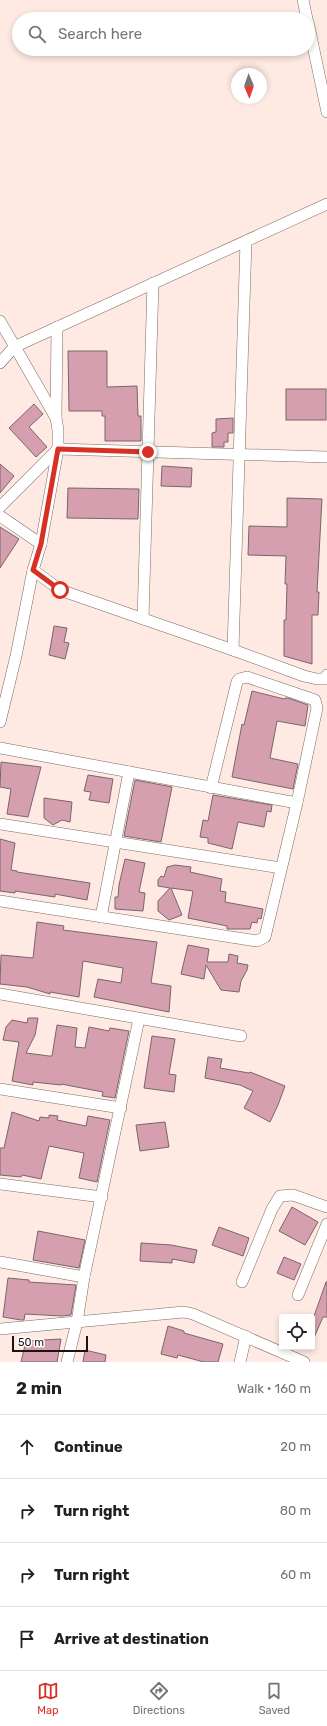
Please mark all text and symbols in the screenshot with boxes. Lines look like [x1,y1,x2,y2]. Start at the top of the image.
search box [12,12,315,56]
icon: search [26,23,48,45]
text: Search here [58,25,142,43]
north arrow [231,68,267,104]
route end [139,443,157,461]
route start [51,581,69,599]
map controls [279,1314,315,1350]
button: locate [279,1314,315,1350]
scale bar [12,1334,88,1353]
text: 50 m [18,1336,44,1349]
text: 2 min [16,1378,62,1398]
text: Walk · 160 m [237,1381,311,1396]
icon: ahead [16,1436,38,1458]
text: Continue [54,1438,123,1456]
text: 20 m [280,1439,311,1454]
icon: right [16,1500,38,1522]
text: Turn right [54,1502,129,1520]
text: 80 m [280,1503,311,1518]
icon: right [16,1564,38,1586]
text: Turn right [54,1566,129,1584]
text: 60 m [280,1567,311,1582]
icon: arrive [16,1628,38,1650]
text: Arrive at destination [54,1630,209,1648]
tab: Map [37,1680,59,1717]
tab: Directions [133,1680,185,1717]
tab: Saved [259,1680,290,1717]

